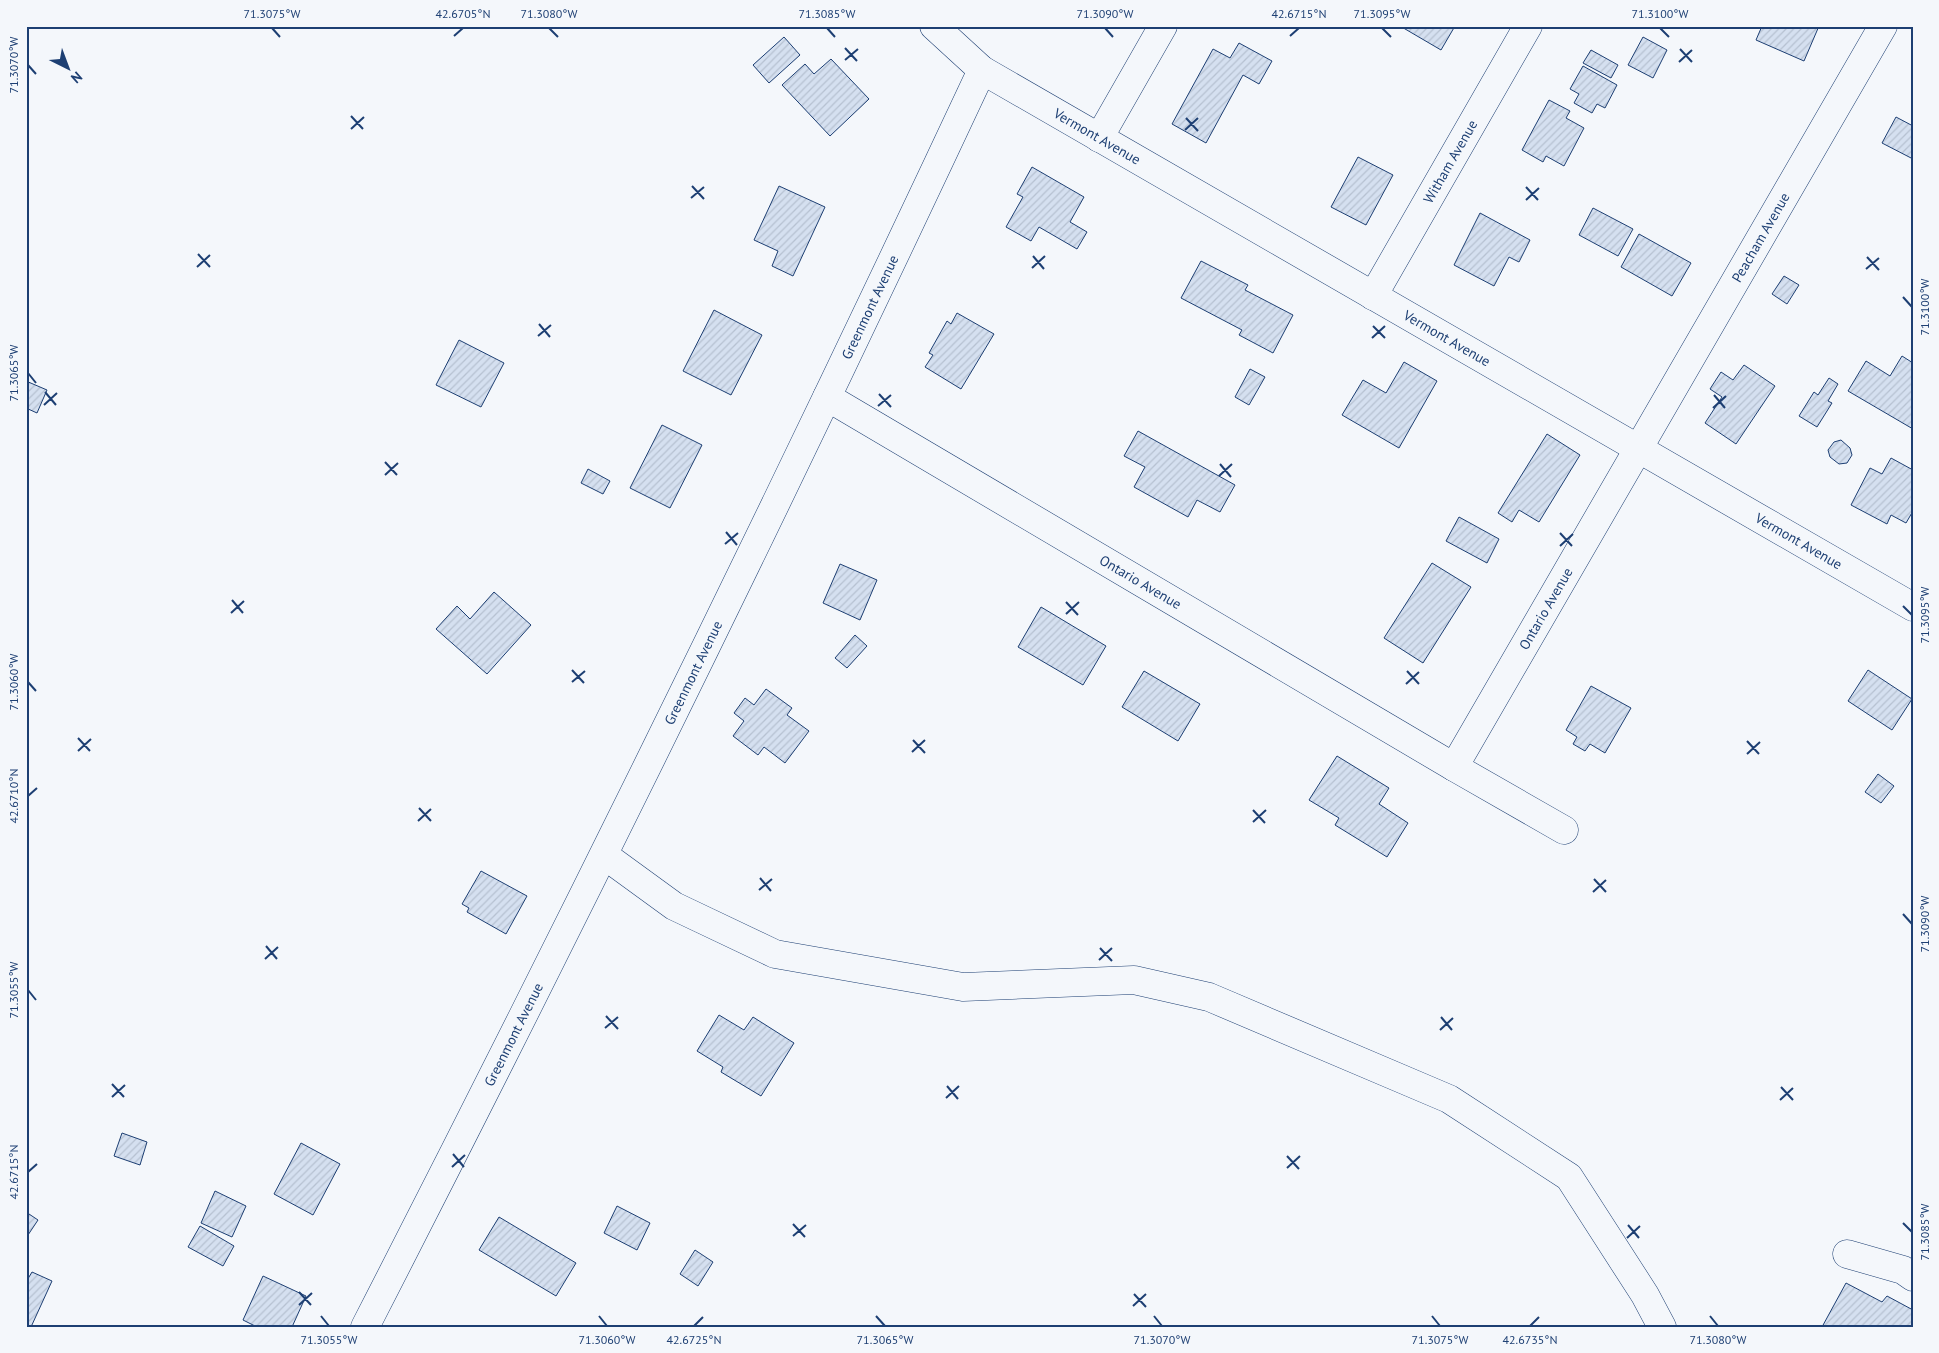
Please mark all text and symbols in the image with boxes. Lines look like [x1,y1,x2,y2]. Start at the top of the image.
text: 71.3075°W [244,6,300,21]
text: 42.6705°N [436,6,490,21]
text: 71.3080°W [521,6,577,21]
text: 71.3085°W [799,6,855,21]
text: 71.3090°W [1077,6,1133,21]
text: 42.6715°N [1272,6,1326,21]
text: 71.3095°W [1354,6,1410,21]
text: 71.3100°W [1632,6,1688,21]
text: 71.3070°W [6,37,21,93]
north arrow [42,42,92,92]
text: N [67,68,86,87]
street label: Vermont Avenue [1050,104,1144,169]
street label: Witham Avenue [1419,117,1481,206]
street label: Peacham Avenue [1728,189,1794,286]
street label: Greenmont Avenue [837,252,902,362]
text: 71.3100°W [1917,279,1932,335]
street label: Vermont Avenue [1400,306,1494,370]
text: 71.3065°W [6,345,21,401]
street label: Vermont Avenue [1751,508,1845,573]
street label: Ontario Avenue [1096,551,1185,613]
street label: Ontario Avenue [1515,564,1577,653]
text: 71.3095°W [1917,587,1932,643]
street label: Greenmont Avenue [660,618,726,728]
text: 71.3060°W [6,654,21,710]
text: 42.6710°N [6,769,21,823]
text: 71.3090°W [1917,896,1932,952]
text: 71.3055°W [6,962,21,1018]
street label: Greenmont Avenue [480,980,547,1089]
text: 42.6715°N [6,1145,21,1199]
text: 71.3085°W [1917,1204,1932,1260]
text: 71.3055°W [301,1332,357,1347]
text: 71.3060°W [579,1332,635,1347]
text: 42.6725°N [667,1332,721,1347]
text: 71.3065°W [857,1332,913,1347]
text: 71.3070°W [1134,1332,1190,1347]
text: 71.3075°W [1412,1332,1468,1347]
text: 42.6735°N [1503,1332,1557,1347]
text: 71.3080°W [1690,1332,1746,1347]

